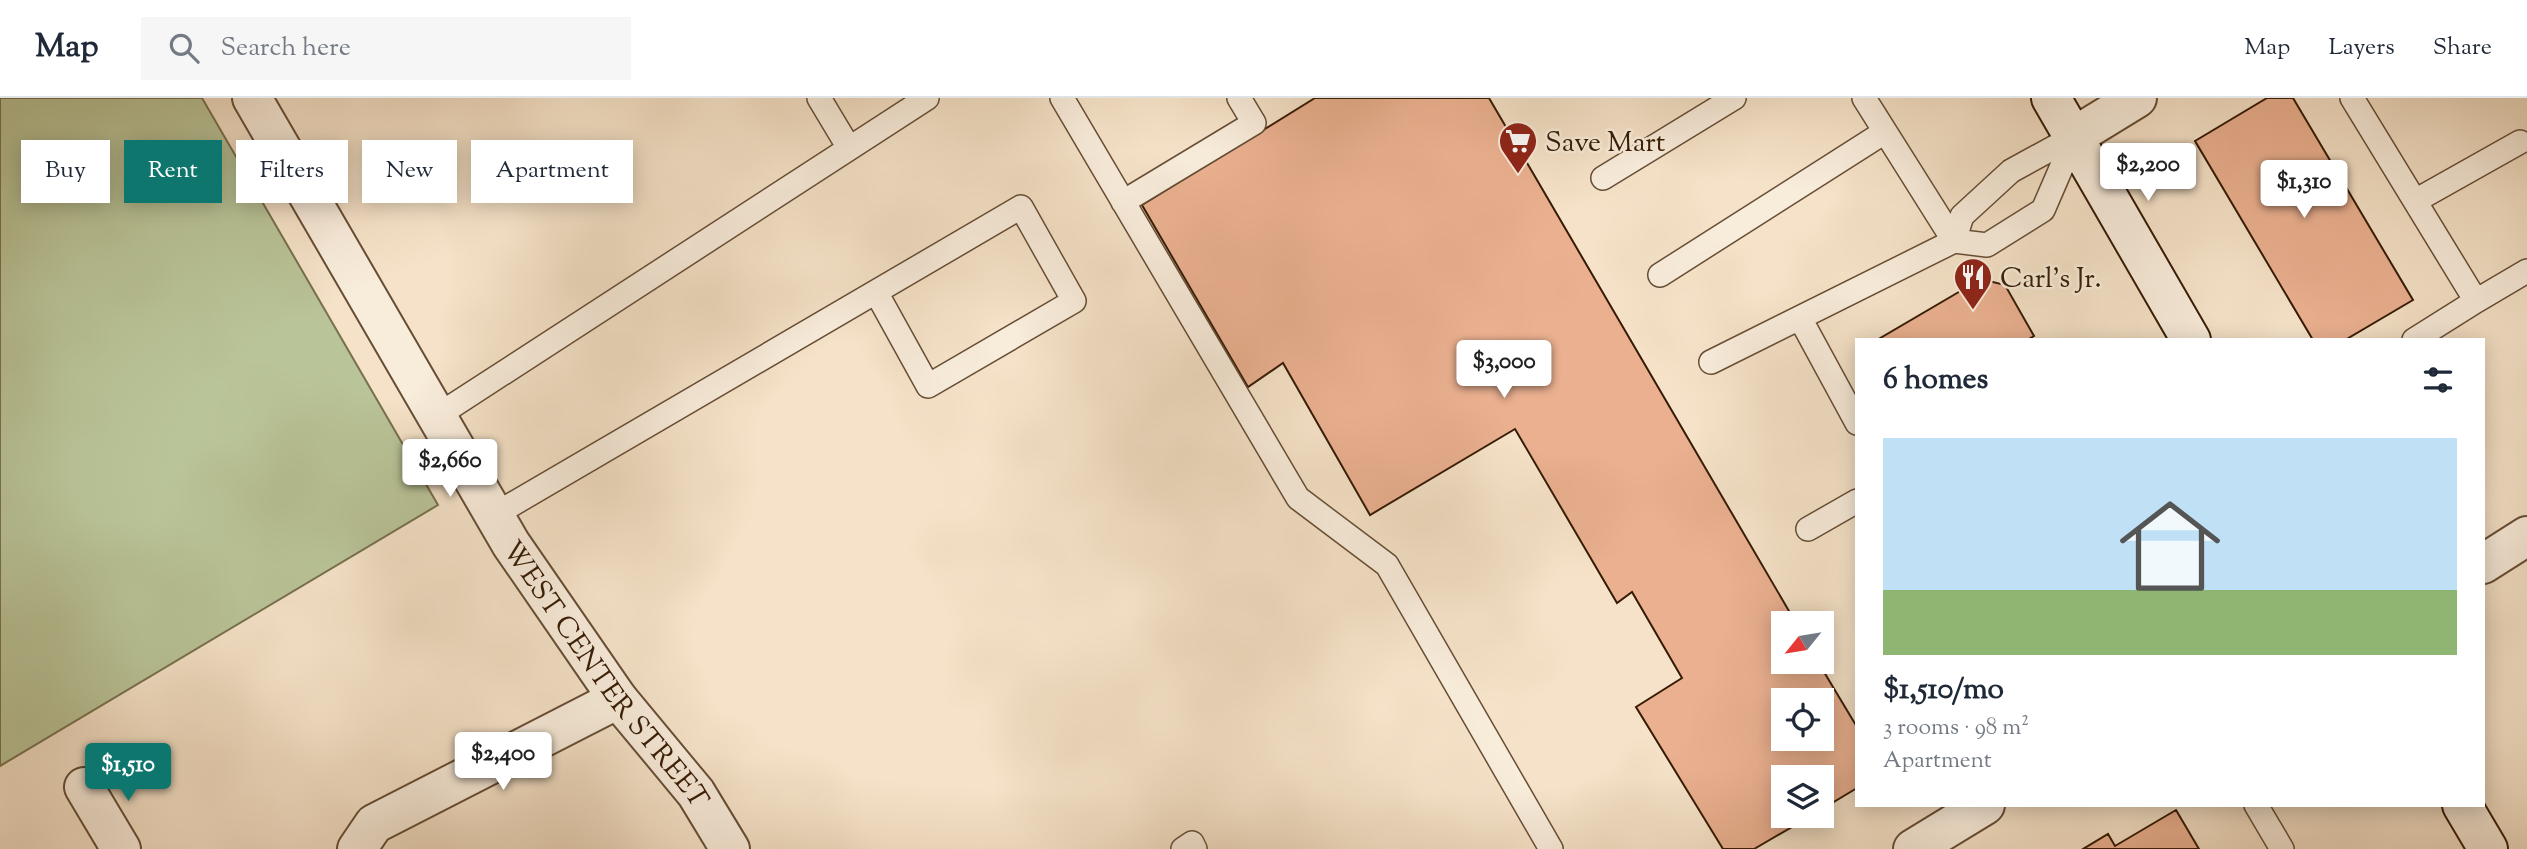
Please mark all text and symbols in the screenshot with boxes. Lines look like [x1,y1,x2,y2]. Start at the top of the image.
search box [141,17,631,80]
text: Map [35,24,99,72]
icon: search [165,29,203,67]
text: Search here [221,30,351,67]
text: Map [2244,31,2290,65]
text: Layers [2328,31,2395,65]
text: Share [2433,31,2492,65]
supermarket icon: Save Mart [1497,120,1539,175]
place label: Save Mart [1545,124,1666,164]
chip: Buy [21,140,110,203]
chip: Rent [124,140,222,203]
chip: Filters [236,140,348,203]
chip: New [362,140,457,203]
chip: Apartment [471,140,633,203]
pin: $2,200 [2091,144,2205,203]
text: $2,200 [2116,149,2180,182]
pin: $1,310 [2247,160,2361,220]
text: $1,310 [2277,166,2331,199]
restaurant icon: Carl's Jr. [1952,256,1994,311]
place label: Carl's Jr. [2000,260,2102,300]
pin: $3,000 [1447,341,1561,400]
text: $3,000 [1472,346,1536,379]
text: 6 homes [1883,359,1988,402]
icon: filters [2419,361,2457,399]
pin: $2,660 [393,440,507,499]
text: $2,660 [418,445,482,478]
icon: home [2107,483,2233,609]
street label: WEST CENTER STREET [491,533,718,817]
north arrow [1771,611,1834,674]
map controls [1771,611,1834,828]
text: $1,510/mo [1883,669,2004,712]
button: locate [1771,688,1834,751]
text: 3 rooms · 98 m² [1883,712,2029,745]
pin: $2,400 [446,732,560,792]
text: $2,400 [471,738,535,771]
pin: $1,510 [71,744,185,803]
text: Apartment [1883,745,1992,778]
text: $1,510 [101,749,155,782]
button: layers [1771,765,1834,828]

